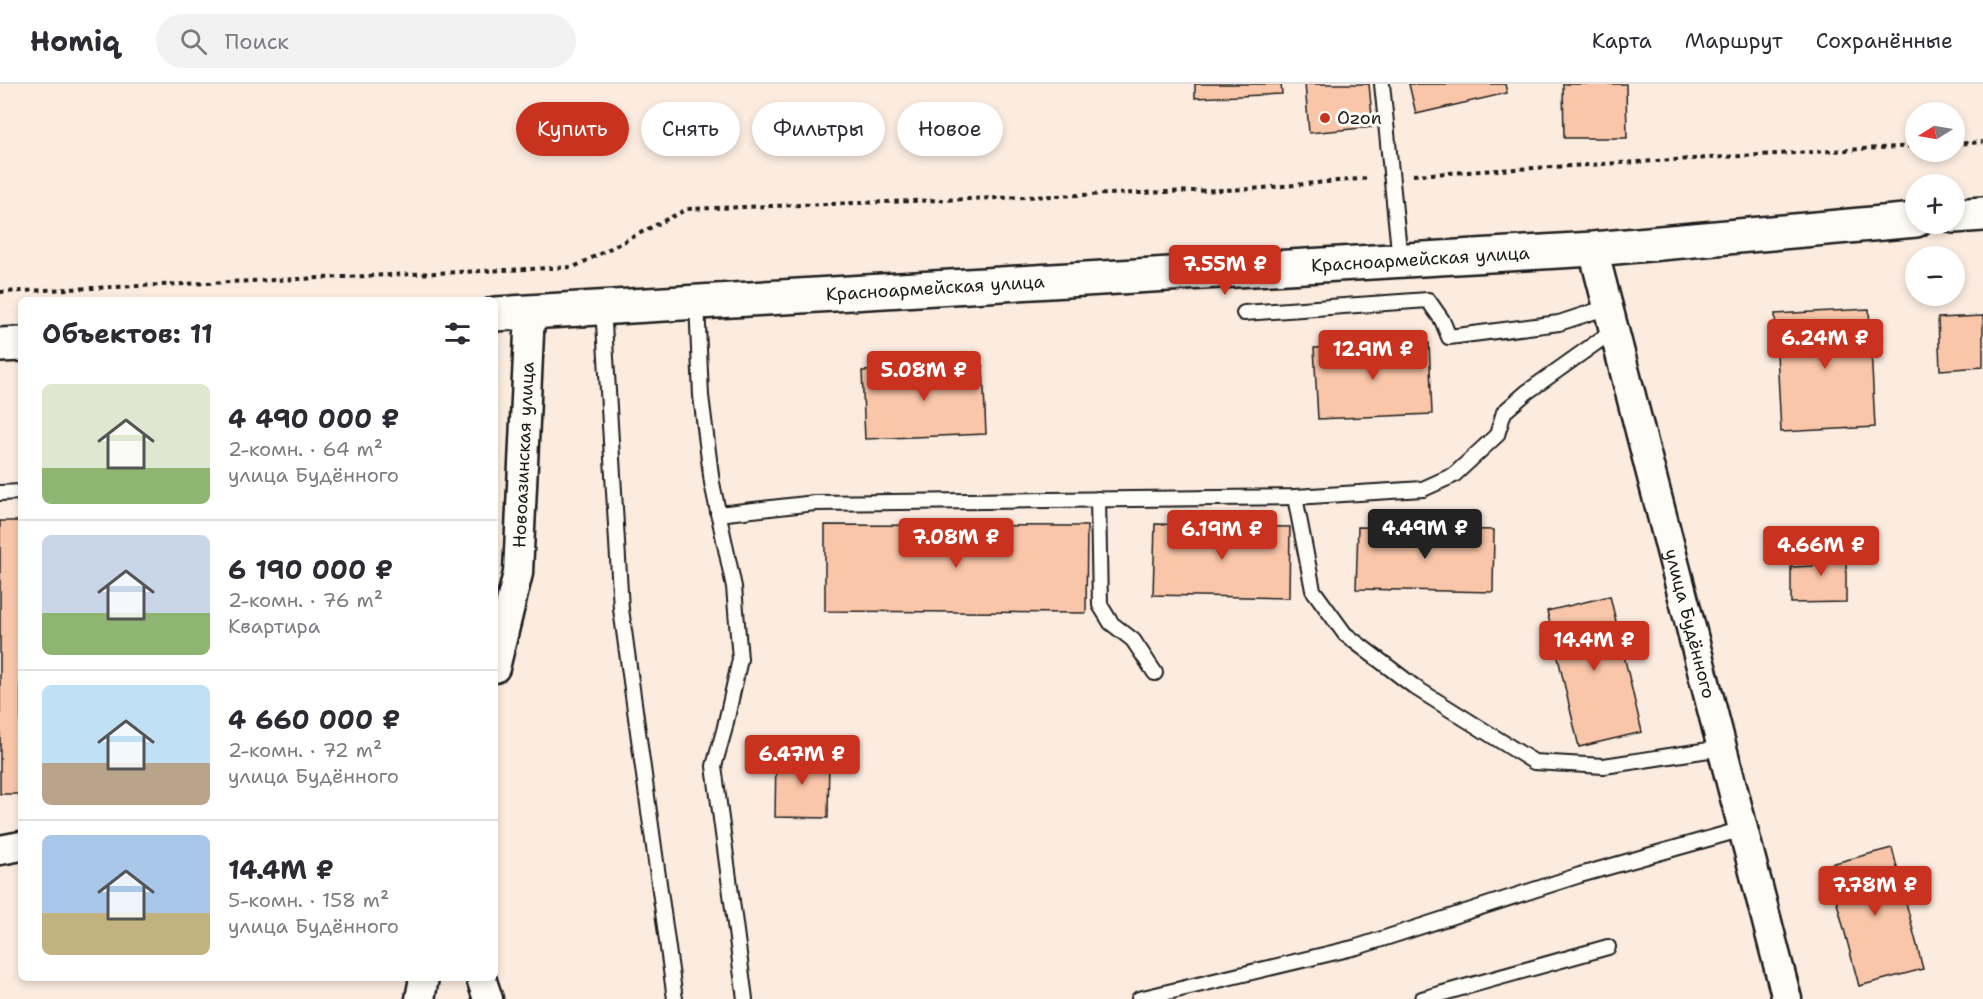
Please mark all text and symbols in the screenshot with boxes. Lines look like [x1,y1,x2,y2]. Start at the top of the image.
search box [156,14,576,68]
text: Homiq [30,22,120,60]
icon: search [177,25,210,58]
text: Поиск [225,27,289,56]
text: Карта [1592,27,1652,55]
text: Маршрут [1685,27,1783,55]
text: Сохранённые [1816,27,1953,55]
chip: Купить [516,102,629,156]
chip: Снять [641,102,740,156]
chip: Фильтры [752,102,885,156]
chip: Новое [897,102,1003,156]
north arrow [1905,102,1965,162]
map controls [1905,102,1965,306]
place label: Ozon [1337,106,1382,130]
marker: Ozon [1318,111,1332,125]
button: + [1905,174,1965,234]
street label: Красноармейская улица [1310,241,1530,278]
pin: 7.55M ₽ [1170,245,1280,296]
button: − [1905,246,1965,306]
text: 7.55M ₽ [1183,251,1267,277]
street label: Красноармейская улица [825,269,1045,306]
text: Объектов: 11 [42,316,213,351]
icon: filters [441,317,474,350]
pin: 6.24M ₽ [1770,319,1880,370]
text: 6.24M ₽ [1781,325,1869,351]
pin: 12.9M ₽ [1318,330,1428,381]
text: 12.9M ₽ [1333,336,1413,362]
pin: 5.08M ₽ [869,351,979,402]
text: 5.08M ₽ [881,357,967,383]
street label: Новоазинская улица [507,361,540,549]
text: 4 490 000 ₽ [228,401,399,436]
icon: home [90,408,162,480]
text: 2-комн. · 64 m² [228,436,383,462]
text: улица Будённого [228,462,399,488]
pin: 4.49M ₽ [1370,509,1480,560]
pin: 6.19M ₽ [1167,510,1277,561]
text: 4.49M ₽ [1382,515,1468,541]
text: 6.19M ₽ [1181,516,1263,542]
pin: 7.08M ₽ [901,518,1011,569]
text: 7.08M ₽ [913,524,999,550]
pin: 4.66M ₽ [1766,526,1876,577]
text: 4.66M ₽ [1777,532,1865,558]
street label: улица Будённого [1659,546,1721,701]
text: 6 190 000 ₽ [228,552,393,587]
icon: home [90,559,162,631]
text: 2-комн. · 76 m² [228,587,383,613]
text: Квартира [228,613,320,639]
pin: 14.4M ₽ [1539,621,1649,672]
text: 14.4M ₽ [1553,627,1635,653]
text: 4 660 000 ₽ [228,702,400,737]
icon: home [90,709,162,781]
pin: 6.47M ₽ [747,735,857,786]
text: 2-комн. · 72 m² [228,737,382,763]
text: 6.47M ₽ [759,741,845,767]
text: улица Будённого [228,763,399,789]
text: 14.4M ₽ [228,852,334,887]
icon: home [90,859,162,931]
pin: 7.78M ₽ [1820,866,1930,917]
text: 7.78M ₽ [1832,872,1918,898]
text: 5-комн. · 158 m² [228,887,389,913]
text: улица Будённого [228,913,399,939]

